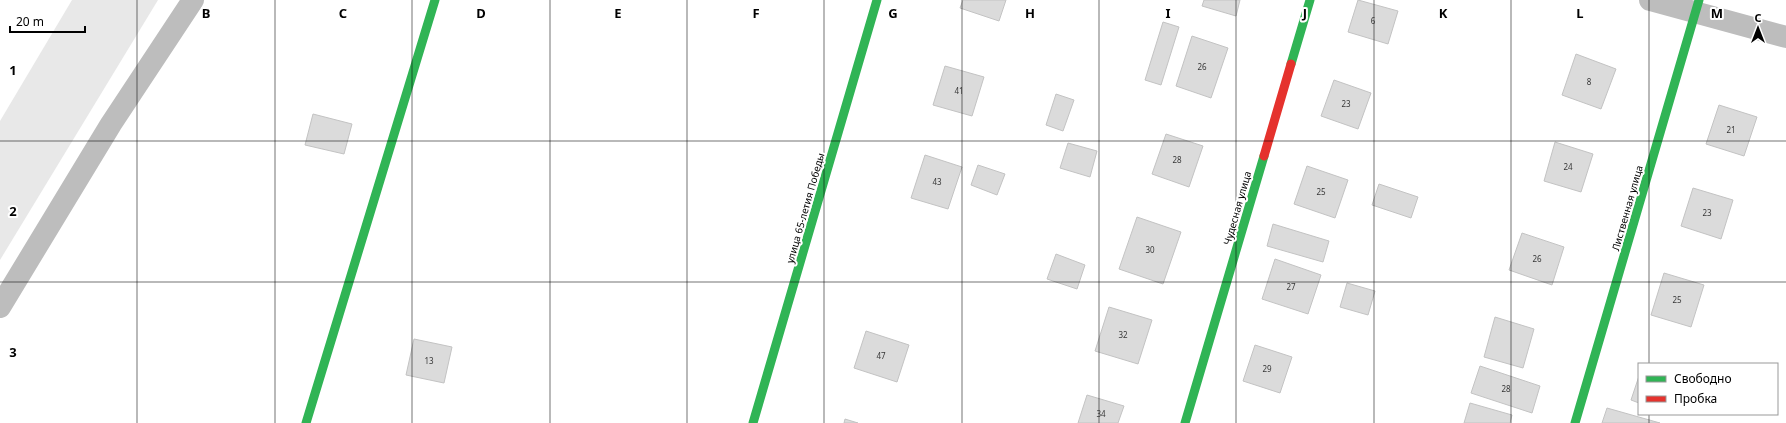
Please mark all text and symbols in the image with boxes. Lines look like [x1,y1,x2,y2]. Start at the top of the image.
text: B [202,4,210,22]
text: C [339,4,347,22]
text: D [476,4,486,22]
text: E [614,4,622,22]
text: F [752,4,760,22]
text: G [888,4,898,22]
text: H [1025,4,1035,22]
text: I [1165,4,1171,22]
text: J [1302,4,1307,22]
text: K [1439,4,1448,22]
text: L [1576,4,1584,22]
text: M [1711,4,1723,22]
scale bar [10,8,85,34]
north arrow [1738,8,1778,48]
text: С [1754,10,1762,25]
text: 20 m [16,13,44,30]
house number: 6 [1371,15,1376,26]
text: 1 [9,61,17,79]
house number: 26 [1197,61,1207,72]
house number: 8 [1587,76,1592,87]
house number: 41 [954,85,964,96]
house number: 23 [1341,98,1351,109]
house number: 21 [1726,124,1736,135]
street label: улица 65-летия Победы [782,151,828,265]
house number: 28 [1172,154,1182,165]
house number: 24 [1563,161,1573,172]
street label: Лиственная улица [1608,164,1646,252]
street label: Чудесная улица [1220,169,1254,247]
house number: 43 [932,176,942,187]
house number: 25 [1316,186,1326,197]
text: 2 [9,202,17,220]
house number: 23 [1702,207,1712,218]
house number: 30 [1145,244,1155,255]
house number: 26 [1532,253,1542,264]
house number: 27 [1286,281,1296,292]
house number: 25 [1672,294,1682,305]
house number: 32 [1118,329,1128,340]
text: 3 [9,343,17,361]
house number: 47 [876,350,886,361]
house number: 13 [424,355,434,366]
house number: 29 [1262,363,1272,374]
legend [1638,363,1778,415]
text: Свободно [1674,370,1732,387]
house number: 28 [1501,383,1511,394]
text: Пробка [1674,390,1717,407]
house number: 34 [1096,408,1106,419]

